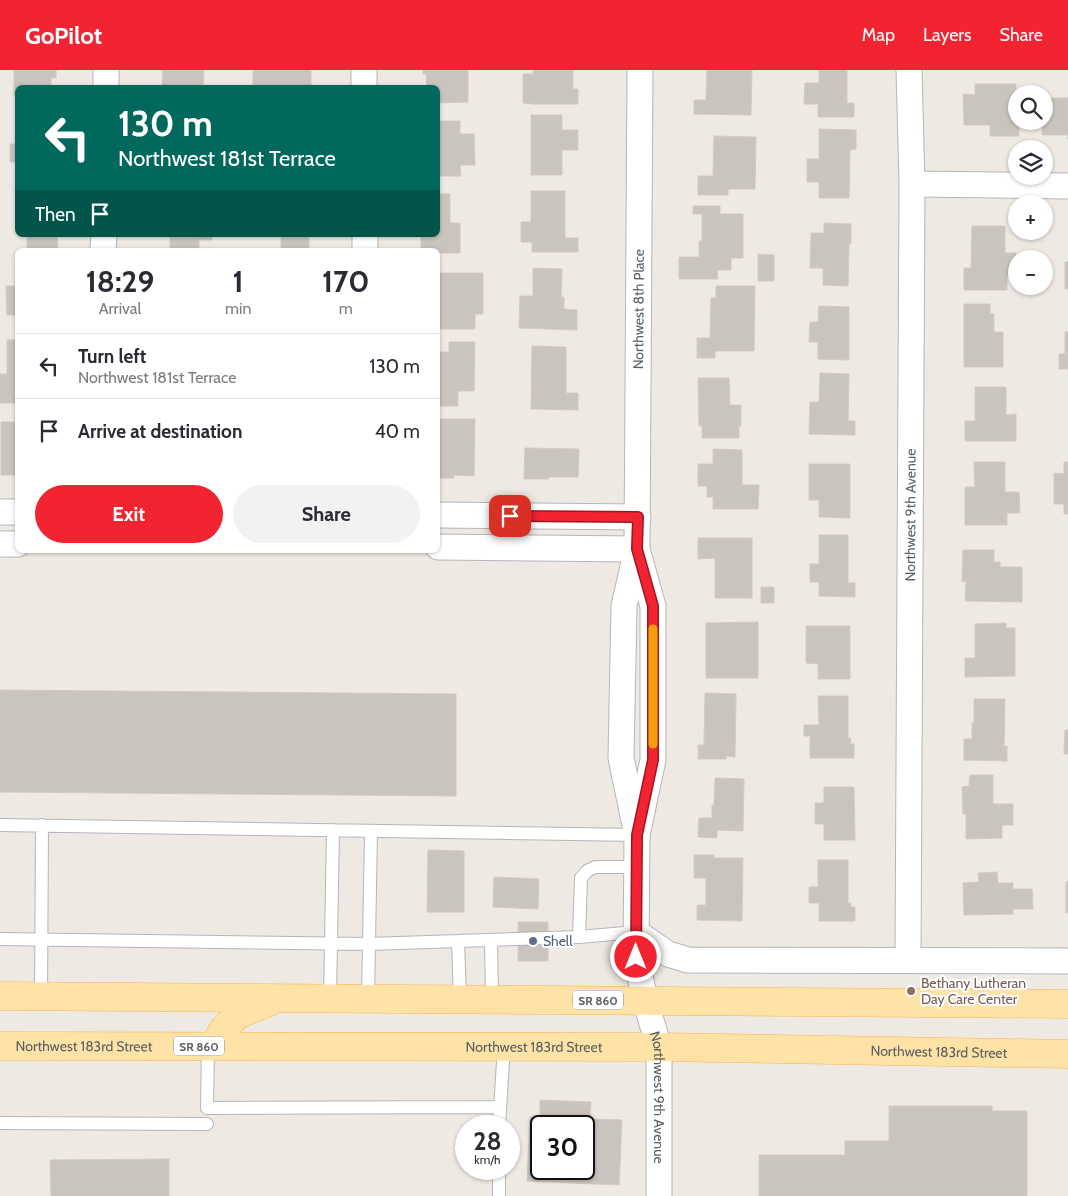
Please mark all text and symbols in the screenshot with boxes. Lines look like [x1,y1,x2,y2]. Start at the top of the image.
text: GoPilot [25,21,102,50]
text: Map [862,24,895,46]
text: Layers [923,24,972,46]
text: Share [1000,24,1043,46]
map controls [1008,85,1053,295]
button: search [1008,85,1053,130]
text: 130 m [118,102,213,145]
icon: left [35,105,100,170]
button: layers [1008,140,1053,185]
text: Northwest 181st Terrace [118,145,336,172]
button: + [1008,195,1053,240]
icon: arrive [86,200,114,228]
text: Then [35,203,76,226]
street label: Northwest 8th Place [629,249,648,369]
button: − [1008,250,1053,295]
text: 18:29 [86,263,154,300]
text: 1 [233,263,244,300]
text: 170 [322,263,369,300]
text: Arrival [99,299,141,318]
text: min [225,299,251,318]
text: m [339,299,353,318]
text: Turn left [78,345,146,368]
icon: left [35,352,63,380]
text: 130 m [369,355,420,378]
text: Northwest 181st Terrace [78,368,236,387]
icon: arrive [35,417,63,445]
text: Arrive at destination [78,420,242,443]
text: 40 m [375,420,420,443]
street label: Northwest 9th Avenue [901,449,920,581]
button: Exit [35,485,223,543]
button: Share [233,485,420,543]
pin [489,495,531,537]
icon: arrive [496,502,524,530]
position arrow [609,930,661,982]
place label: Shell [543,932,573,950]
marker: Shell [527,935,539,947]
place label: Bethany Lutheran Day Care Center [921,974,1026,1008]
marker: Bethany Lutheran Day Care Center [905,985,917,997]
road number: SR 860 [573,990,623,1010]
street label: Northwest 9th Avenue [646,1029,668,1164]
road number: SR 860 [174,1036,224,1056]
street label: Northwest 183rd Street [16,1037,153,1055]
street label: Northwest 183rd Street [466,1038,603,1056]
street label: Northwest 183rd Street [870,1042,1008,1062]
speed limit sign: 30 [530,1115,595,1180]
text: 28 [473,1126,502,1156]
text: km/h [474,1152,501,1167]

